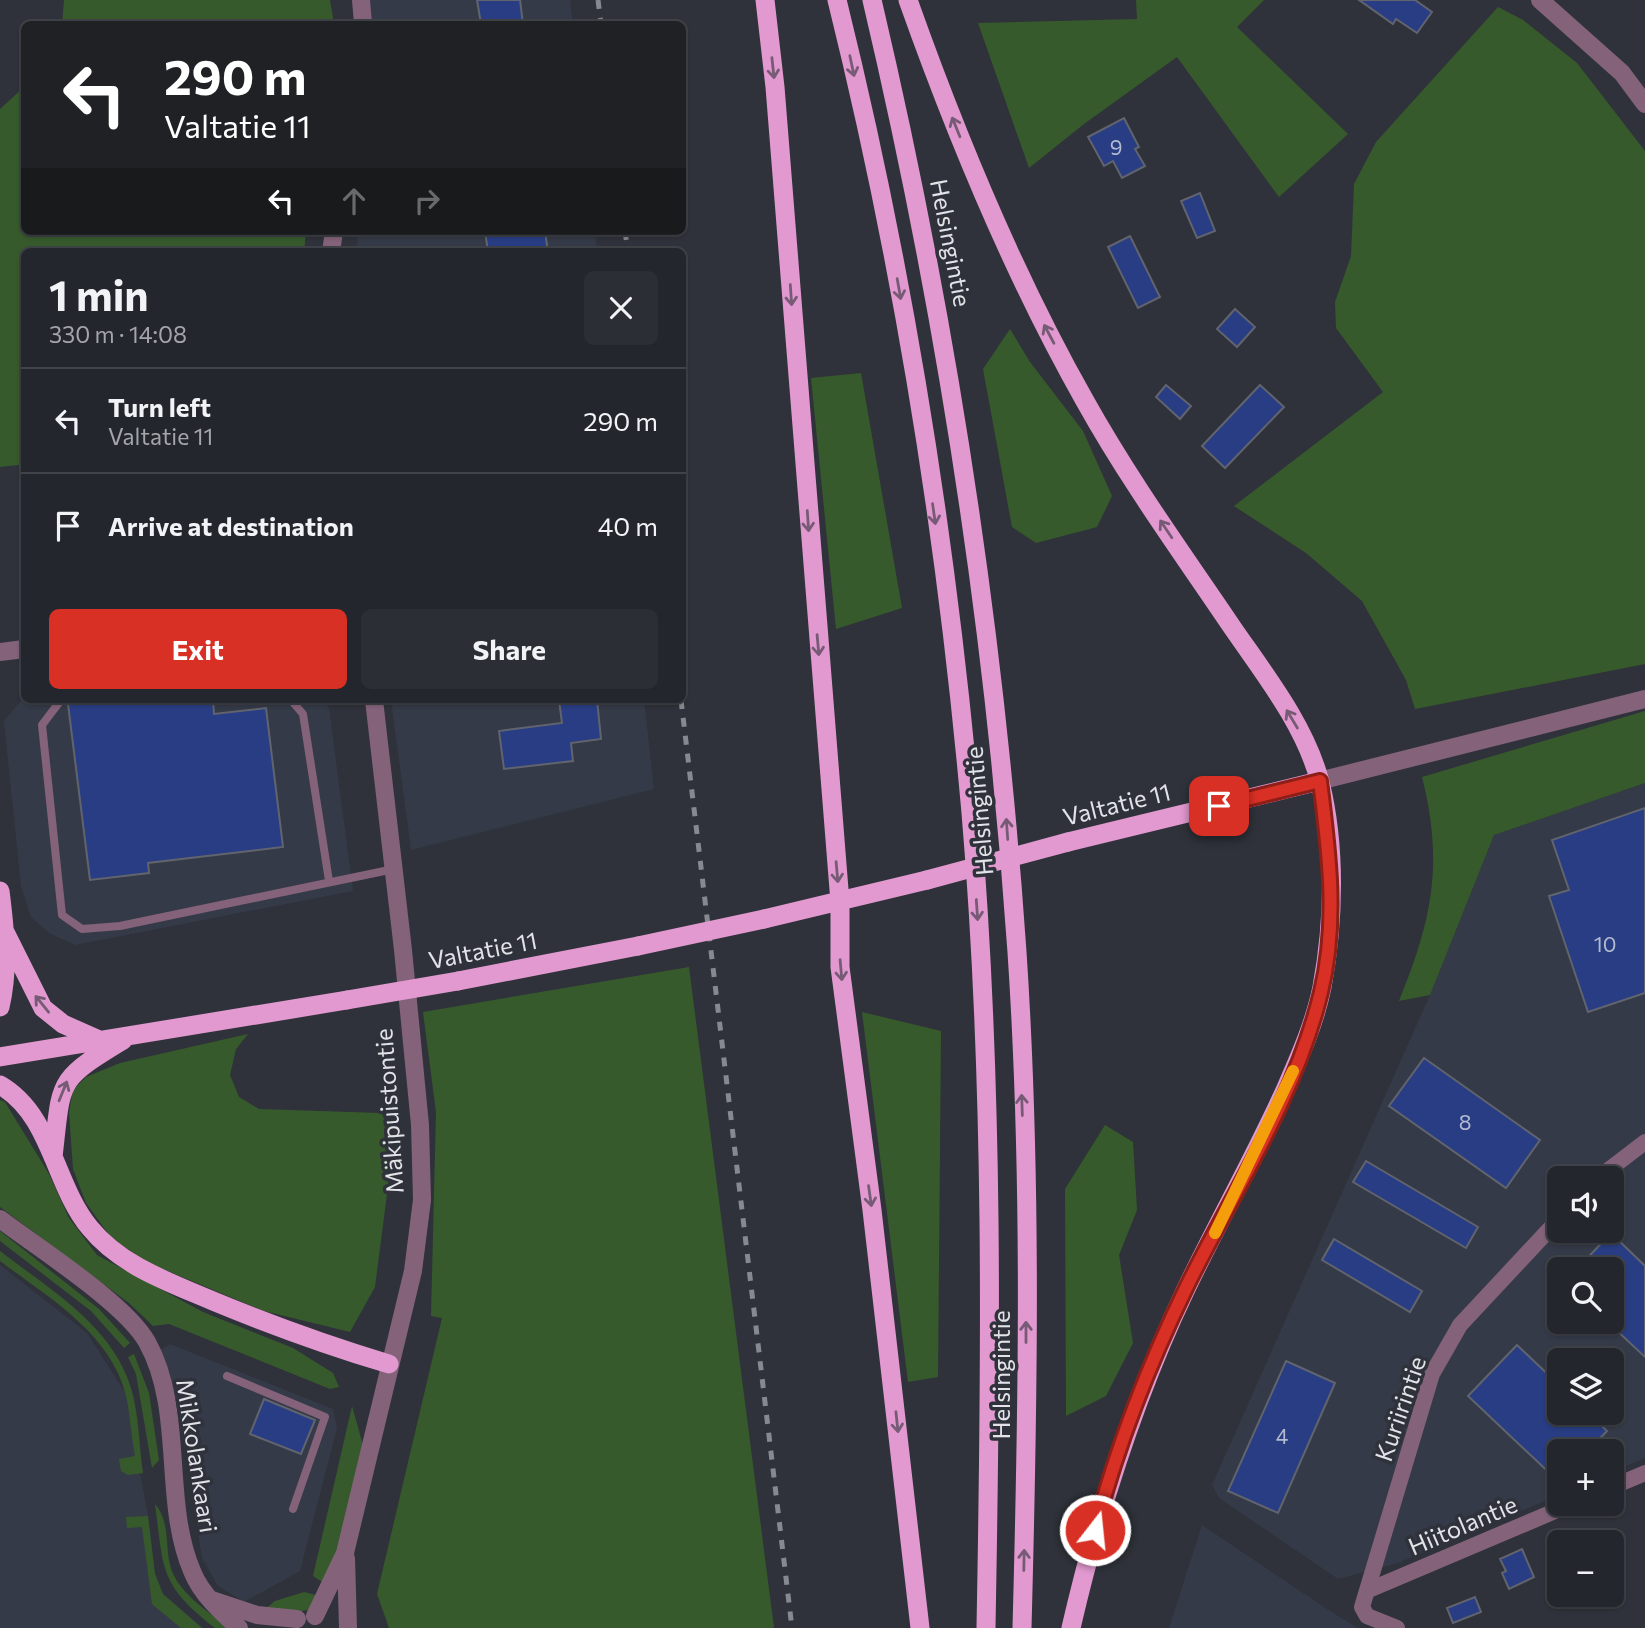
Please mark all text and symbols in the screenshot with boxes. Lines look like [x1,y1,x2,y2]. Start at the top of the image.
text: 290 m [164,45,306,105]
icon: left [49,49,140,140]
one-way arrow [847,55,860,77]
one-way arrow [767,56,780,79]
text: Valtatie 11 [164,105,311,145]
one-way arrow [948,117,961,138]
house number: 9 [1110,134,1122,159]
street label: Helsingintie [925,177,978,309]
icon: left [262,182,300,220]
icon: ahead [335,182,373,220]
icon: right [408,182,446,220]
text: 1 min [49,268,149,320]
button: close [584,271,658,345]
one-way arrow [892,277,906,300]
one-way arrow [785,283,798,305]
text: 330 m · 14:08 [49,320,187,348]
one-way arrow [1042,325,1056,345]
text: Turn left [108,391,211,422]
icon: left [49,402,87,440]
text: 290 m [583,405,658,436]
text: Valtatie 11 [108,422,213,450]
one-way arrow [928,502,941,525]
icon: arrive [49,507,87,545]
text: Arrive at destination [108,510,354,541]
text: 40 m [598,510,658,541]
one-way arrow [802,510,815,532]
one-way arrow [1159,520,1173,540]
button: Exit [49,609,347,689]
button: Share [361,609,658,689]
one-way arrow [812,633,825,656]
one-way arrow [1285,709,1299,729]
street label: Helsingintie [958,746,999,877]
street label: Valtatie 11 [1060,776,1174,831]
pin [1189,776,1249,836]
icon: arrive [1200,787,1238,825]
one-way arrow [1000,818,1013,841]
one-way arrow [831,860,844,883]
one-way arrow [971,899,984,921]
street label: Valtatie 11 [426,925,539,974]
house number: 10 [1594,931,1616,956]
one-way arrow [835,958,848,981]
one-way arrow [35,996,50,1014]
street label: Mäkipuistontie [368,1028,409,1195]
one-way arrow [58,1081,71,1102]
one-way arrow [1016,1094,1029,1117]
house number: 8 [1459,1109,1471,1134]
map controls [1547,1166,1624,1607]
button: sound [1547,1166,1624,1243]
one-way arrow [864,1184,877,1207]
button: search [1547,1257,1624,1334]
street label: Helsingintie [986,1310,1015,1440]
one-way arrow [1020,1321,1033,1344]
button: layers [1547,1348,1624,1425]
street label: Kuriirintie [1368,1352,1431,1465]
street label: Mikkolankaari [171,1377,224,1535]
one-way arrow [891,1410,904,1433]
house number: 4 [1276,1423,1289,1448]
button: + [1547,1439,1624,1516]
street label: Hiitolantie [1404,1489,1521,1561]
position arrow [1058,1493,1132,1567]
button: − [1547,1530,1624,1607]
one-way arrow [1017,1549,1030,1572]

